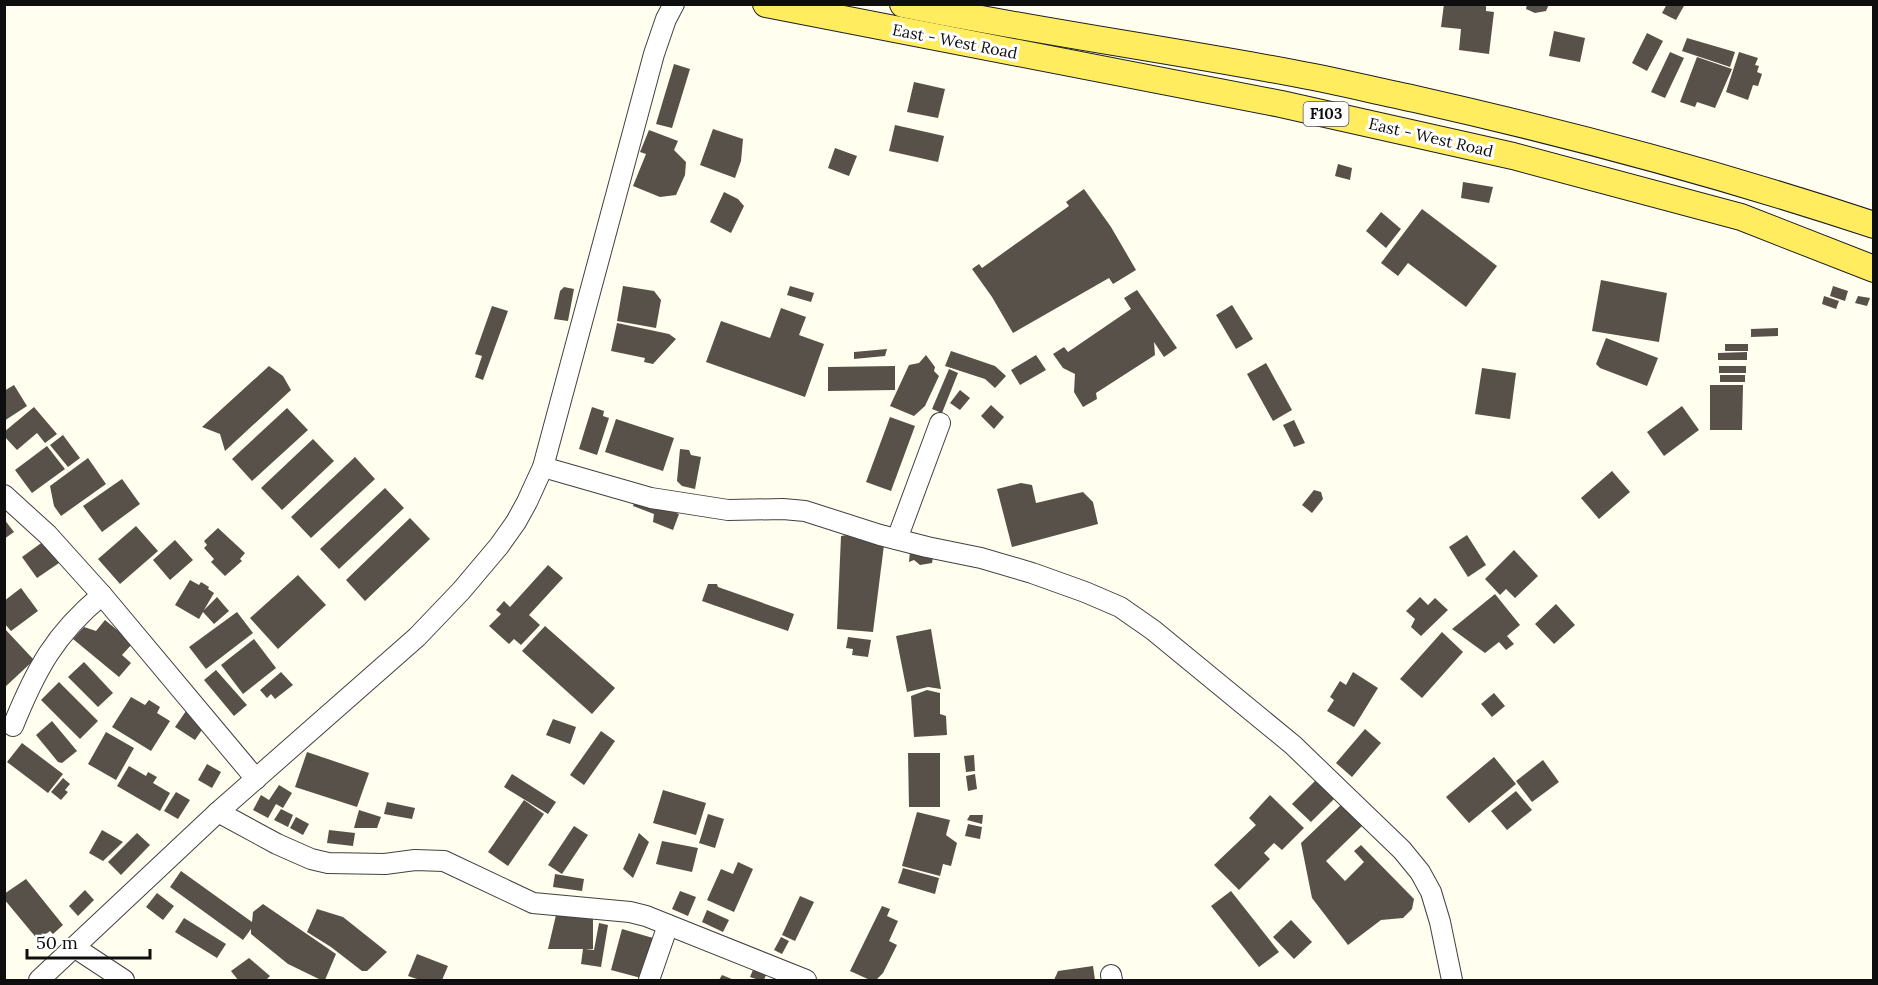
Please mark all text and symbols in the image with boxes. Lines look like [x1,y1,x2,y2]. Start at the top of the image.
street label: East - West Road [891,19,1020,63]
road number: F103 [1304,102,1348,126]
street label: East - West Road [1367,113,1496,161]
scale bar [27,922,150,960]
text: 50 m [36,931,78,954]

